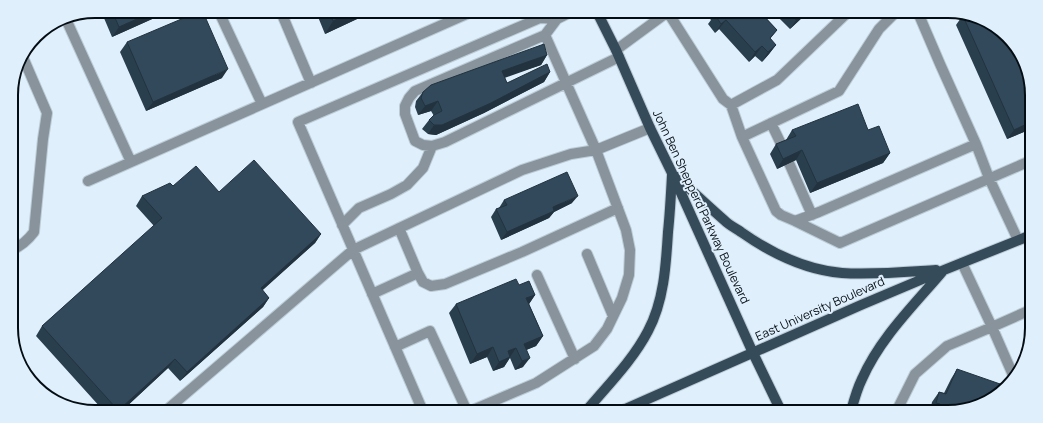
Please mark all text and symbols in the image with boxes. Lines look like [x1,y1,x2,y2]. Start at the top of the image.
street label: John Ben Shepperd Parkway Boulevard [649,107,754,306]
street label: East University Boulevard [753,272,887,345]

